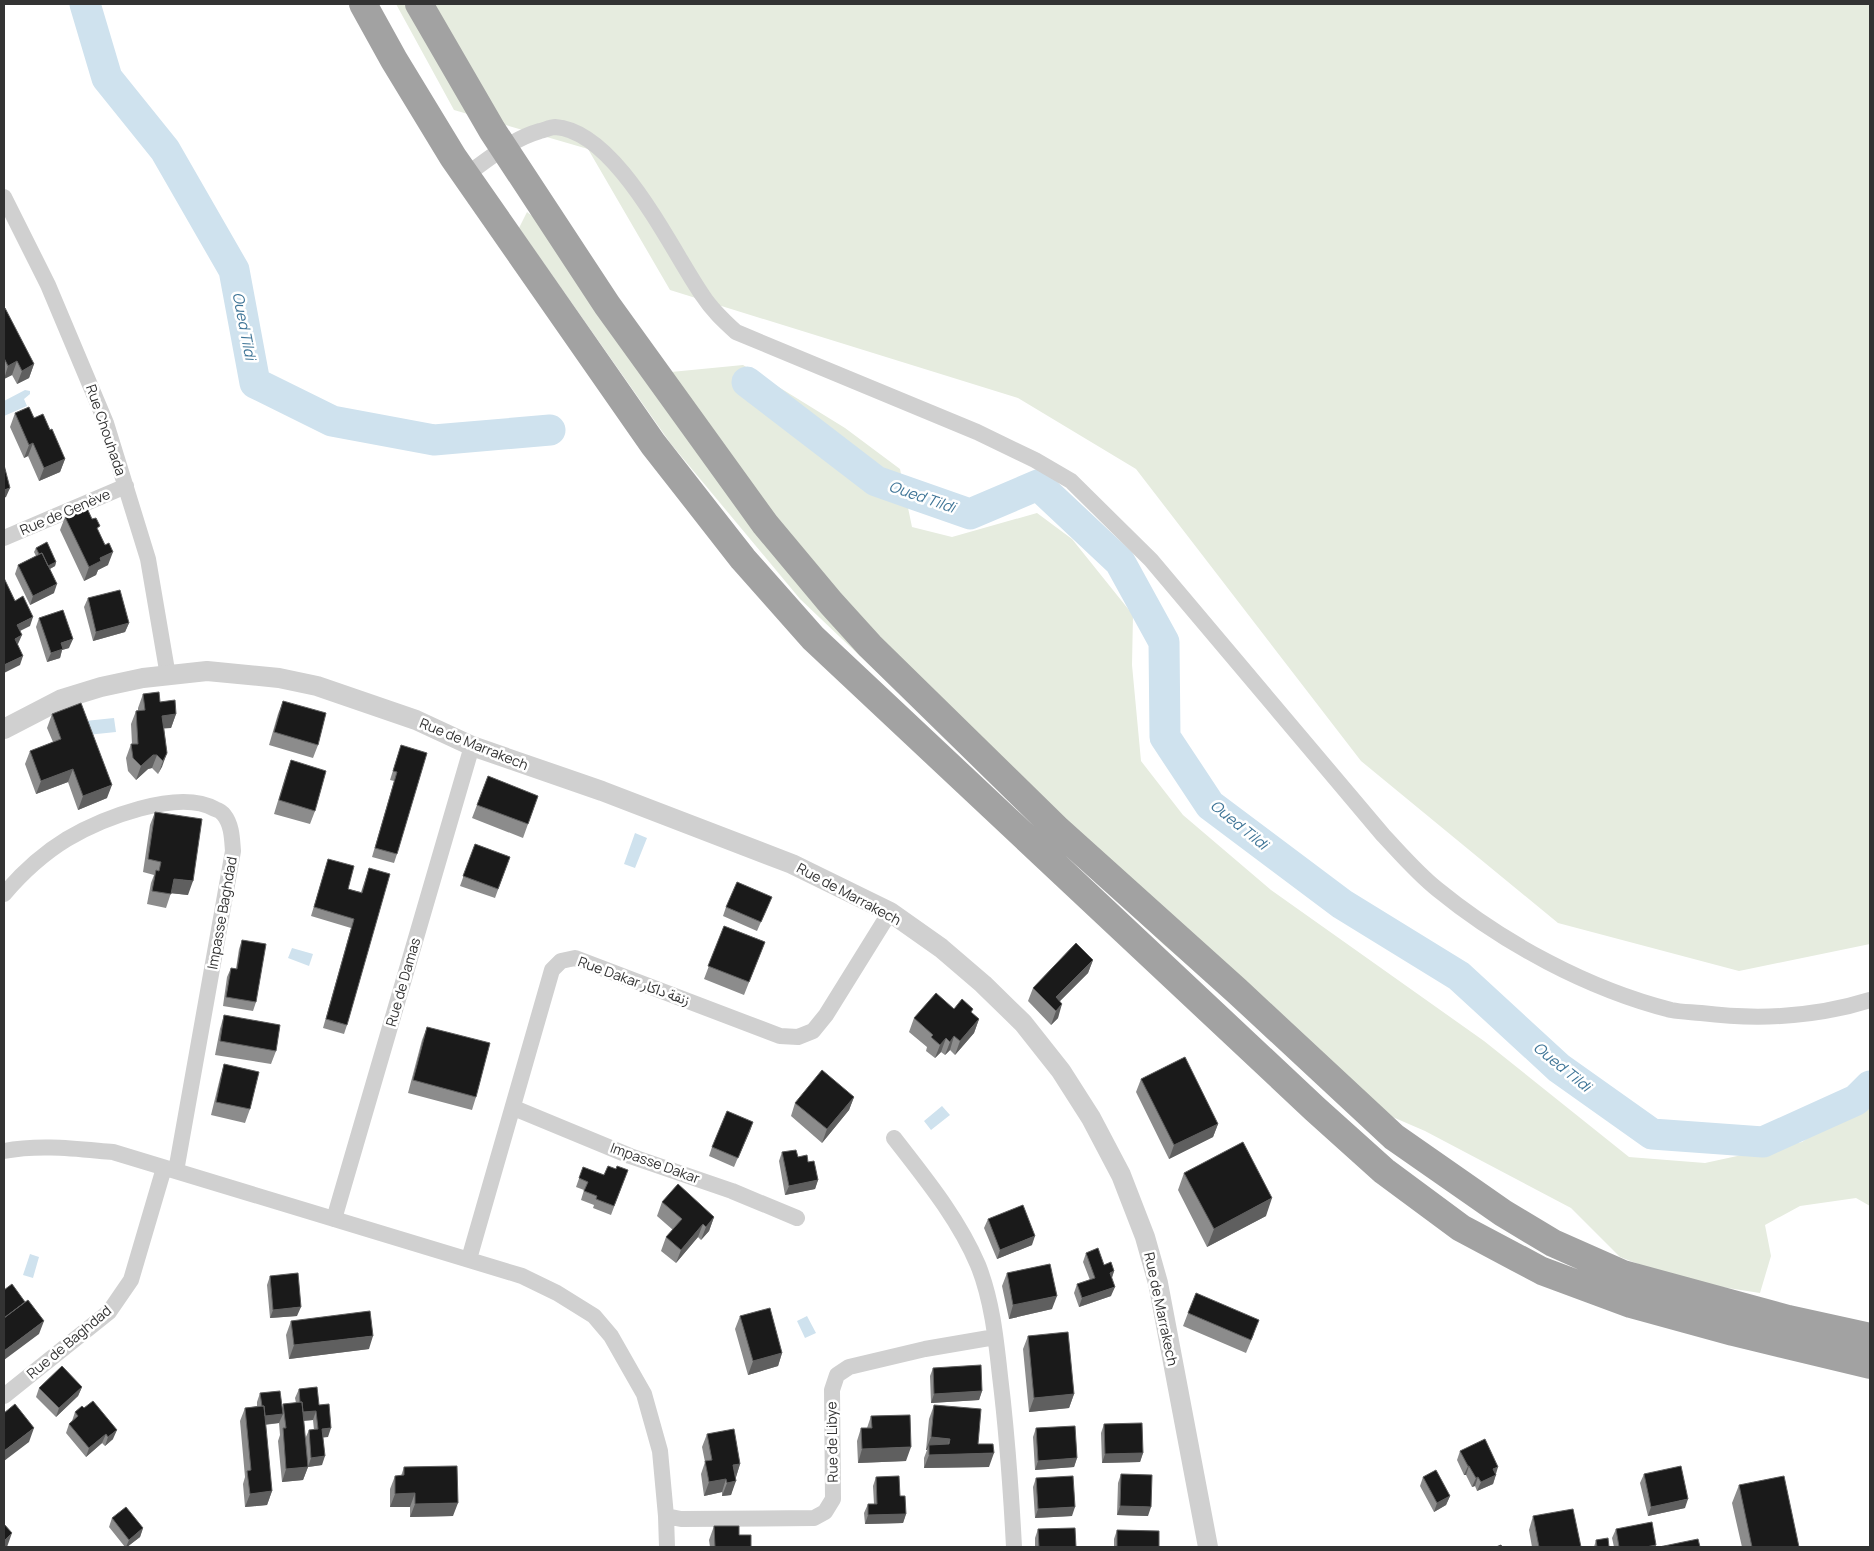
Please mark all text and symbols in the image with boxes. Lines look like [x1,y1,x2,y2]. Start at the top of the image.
water label: Oued Tildi [228,290,262,364]
street label: Rue Chouhada [82,382,131,478]
water label: Oued Tildi [886,475,960,518]
street label: Rue de Genève [17,484,113,539]
street label: Rue de Marrakech [417,713,531,774]
water label: Oued Tildi [1206,795,1275,856]
street label: Impasse Baghdad [202,855,241,971]
street label: Rue de Marrakech [794,858,905,929]
street label: Rue de Damas [381,935,424,1029]
street label: Rue Dakar زنقة داكار [576,951,693,1010]
water label: Oued Tildi [1529,1037,1598,1098]
street label: Impasse Dakar [608,1138,703,1188]
street label: Rue de Marrakech [1140,1250,1183,1367]
street label: Rue de Baghdad [22,1301,115,1383]
street label: Rue de Libye [821,1401,842,1483]

